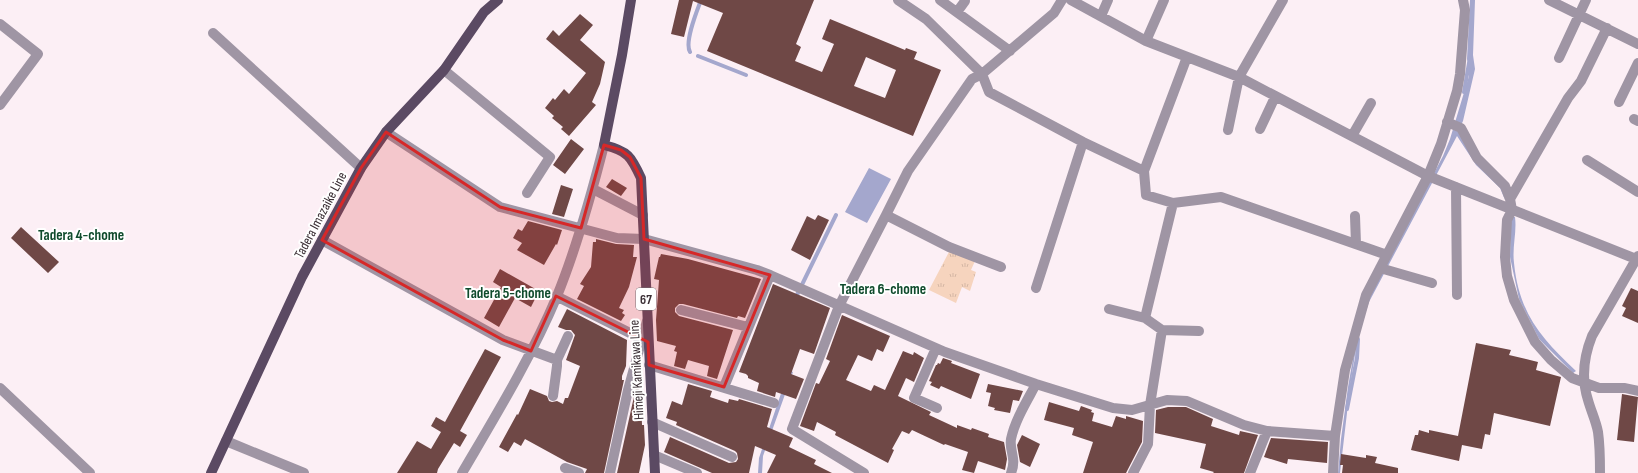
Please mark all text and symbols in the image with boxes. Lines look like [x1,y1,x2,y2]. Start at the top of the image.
street label: Tadera Imazaike Line [290,169,350,261]
district label: Tadera 4-chome [38,226,124,245]
district label: Tadera 6-chome [840,280,926,299]
district label: Tadera 5-chome [465,284,551,303]
road number: 67 [636,288,656,310]
street label: Himeji Kamikawa Line [625,319,648,420]

